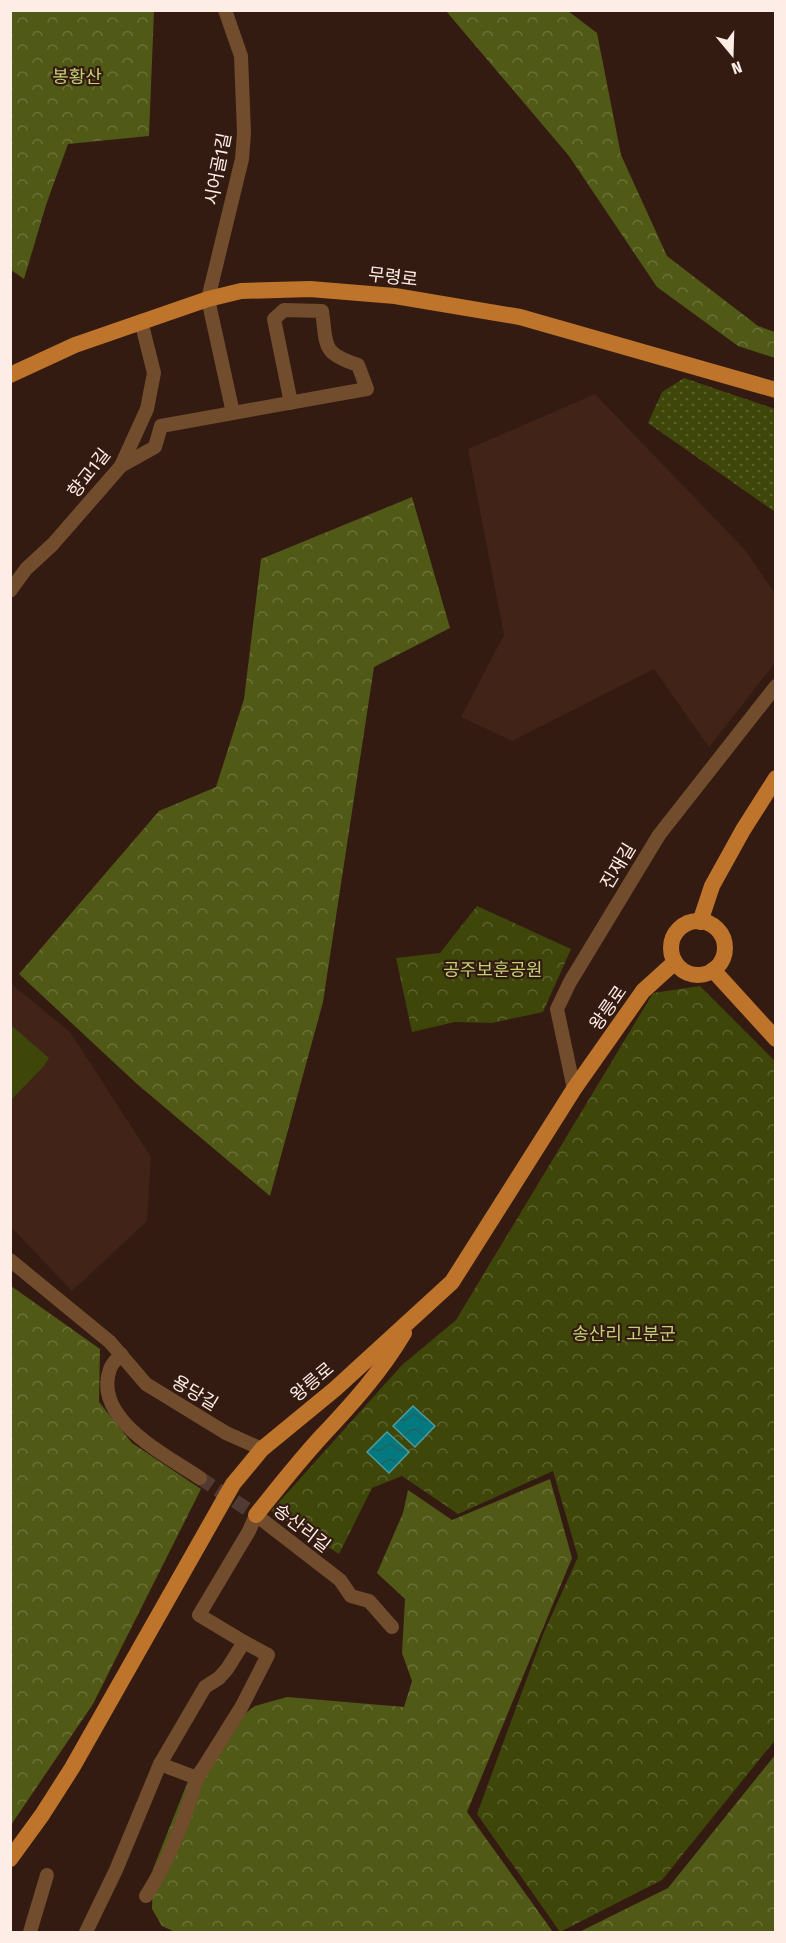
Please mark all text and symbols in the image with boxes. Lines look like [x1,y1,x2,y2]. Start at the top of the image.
north arrow [702,24,762,84]
text: N [729,57,744,78]
park label: 봉황산 [52,66,102,88]
street label: 시어골1길 [200,131,236,207]
street label: 무령로 [367,263,419,291]
street label: 향교1길 [63,444,115,502]
street label: 진재길 [596,839,640,893]
park label: 공주보훈공원 [443,959,543,981]
street label: 왕릉로 [585,981,631,1035]
park label: 송산리 고분군 [572,1323,676,1345]
street label: 왕릉로 [286,1358,338,1406]
street label: 용당길 [168,1371,222,1415]
street label: 송산리길 [269,1499,335,1557]

